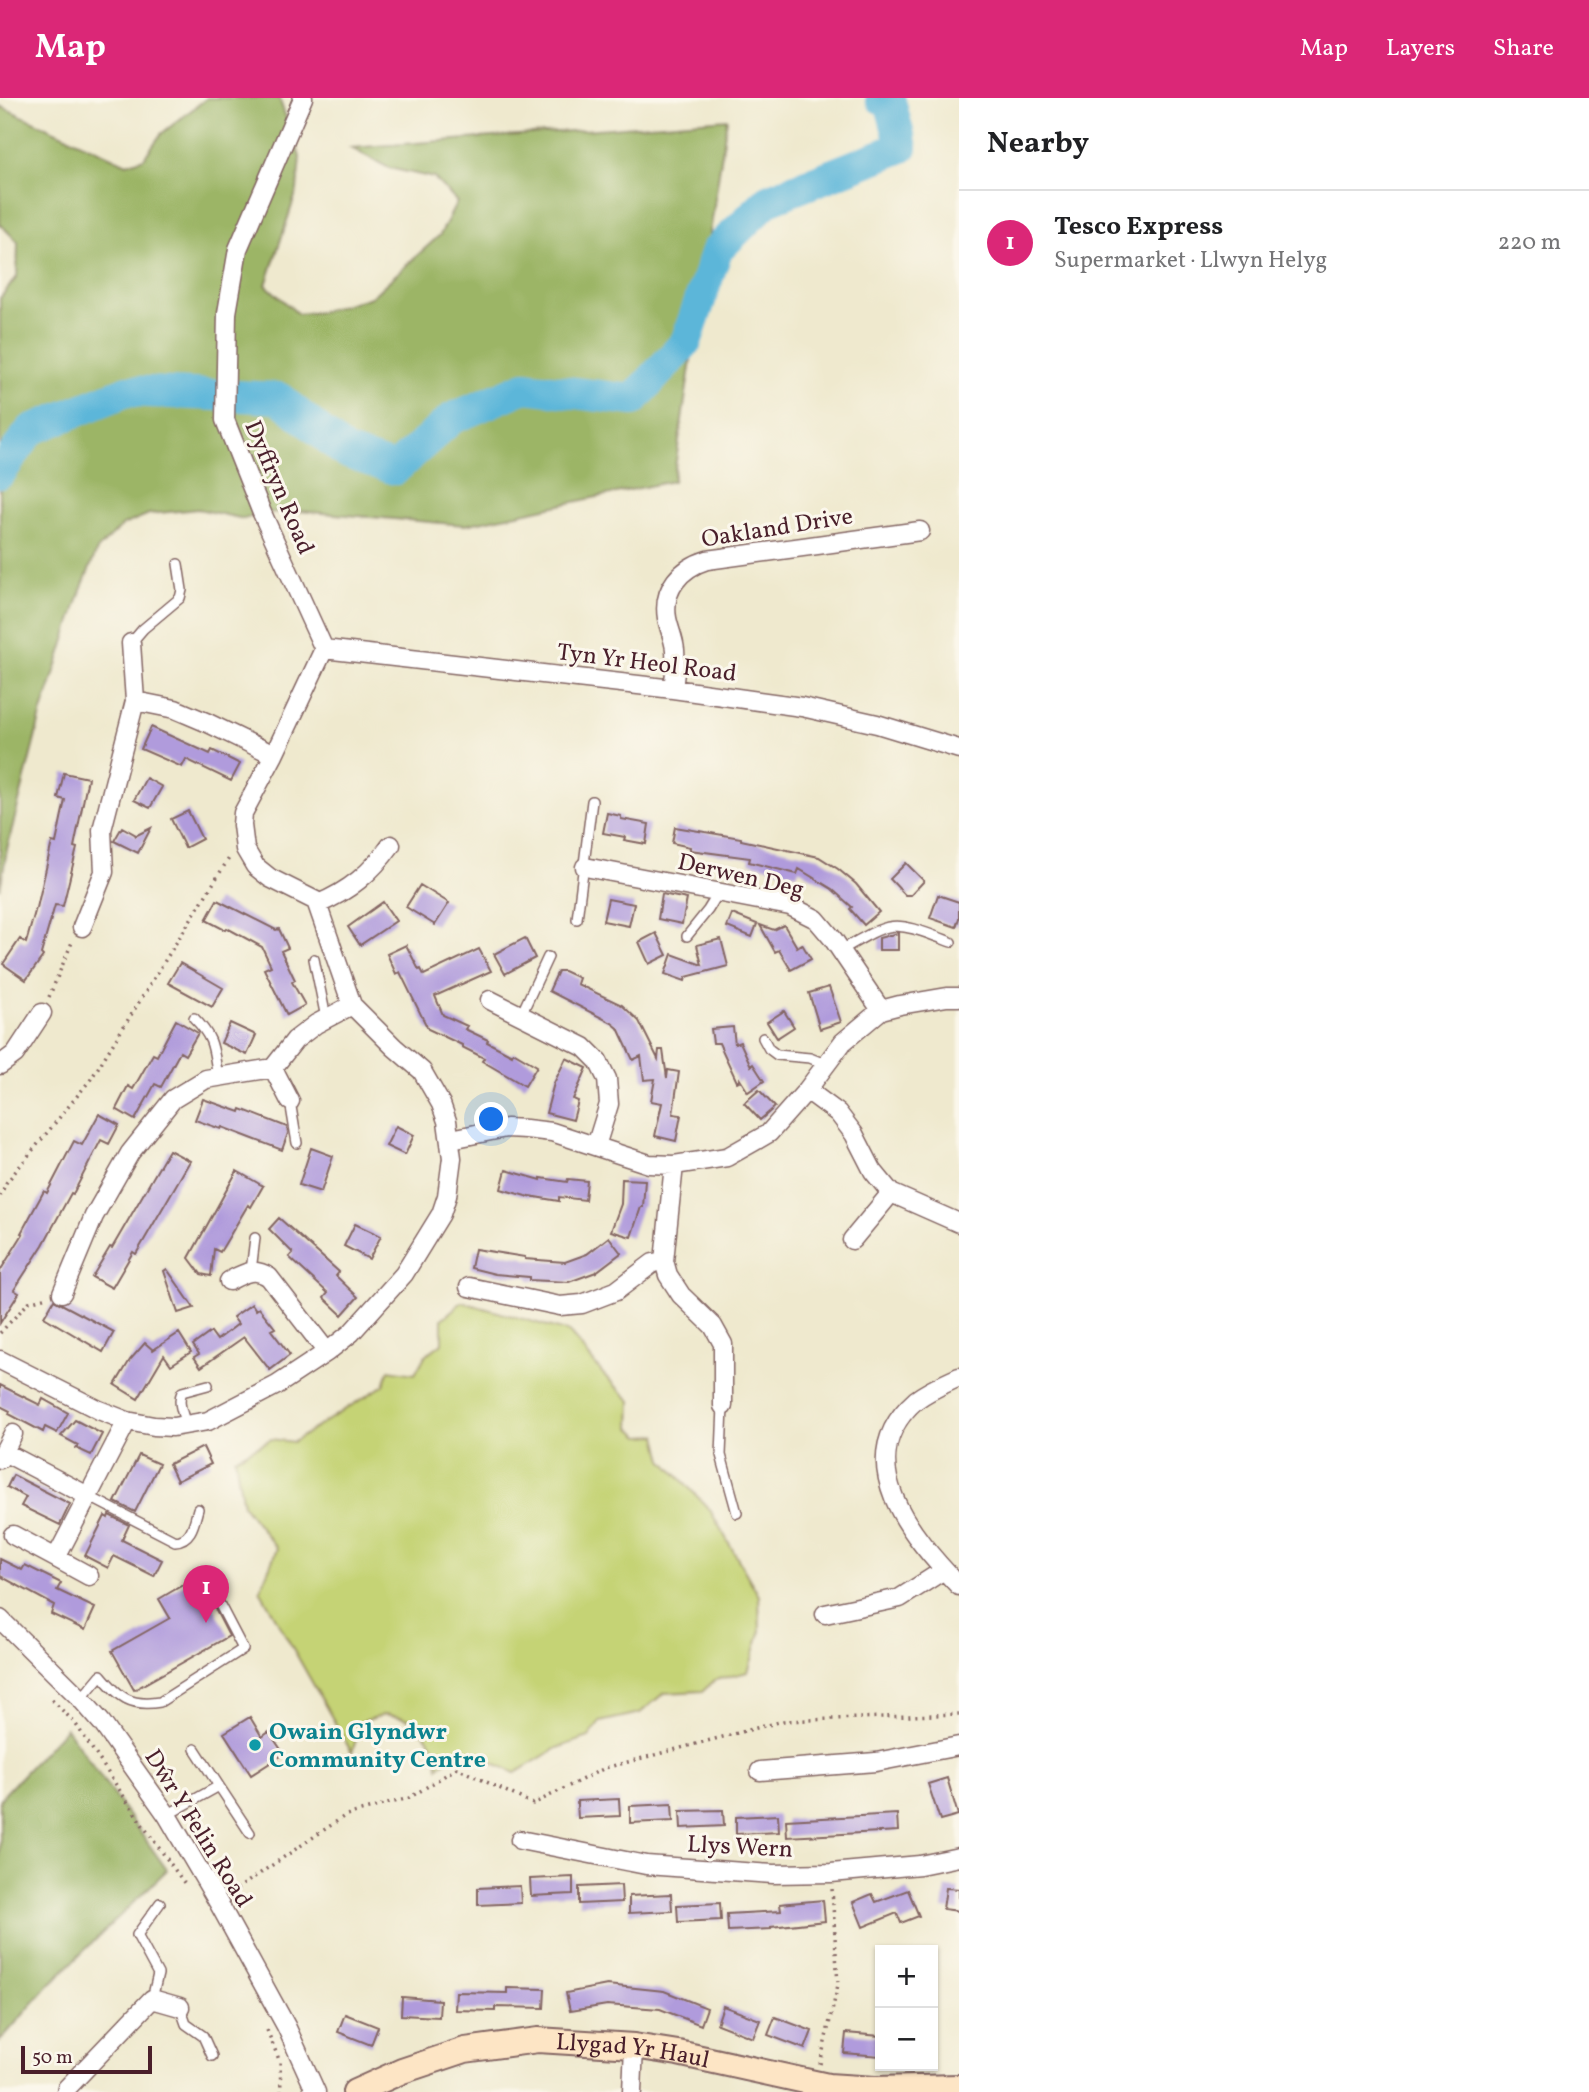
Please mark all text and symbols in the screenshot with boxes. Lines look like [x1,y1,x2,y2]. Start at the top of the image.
text: Map [35,26,106,72]
text: Map [1300,32,1348,66]
text: Layers [1386,32,1455,66]
text: Share [1493,32,1554,66]
text: Nearby [987,123,1089,165]
text: Tesco Express [1054,209,1223,245]
text: 1 [1005,227,1015,259]
text: 220 m [1498,227,1561,259]
text: Supermarket · Llwyn Helyg [1054,245,1327,277]
street label: Dyffryn Road [235,415,322,560]
street label: Oakland Drive [699,500,856,558]
street label: Tyn Yr Heol Road [555,636,739,692]
street label: Derwen Deg [674,846,807,908]
your location [474,1102,508,1136]
pin: 1 [183,1565,229,1623]
place label: Owain Glyndwr Community Centre [269,1716,486,1778]
marker: Owain Glyndwr Community Centre [247,1737,263,1753]
street label: Dŵr Y Felin Road [135,1743,260,1915]
street label: Llys Wern [686,1828,794,1868]
map controls [875,1945,938,2071]
button: + [875,1945,938,2008]
button: − [875,2008,938,2071]
street label: Llygad Yr Haul [555,2026,713,2078]
scale bar [21,2043,152,2075]
text: 50 m [32,2045,73,2071]

